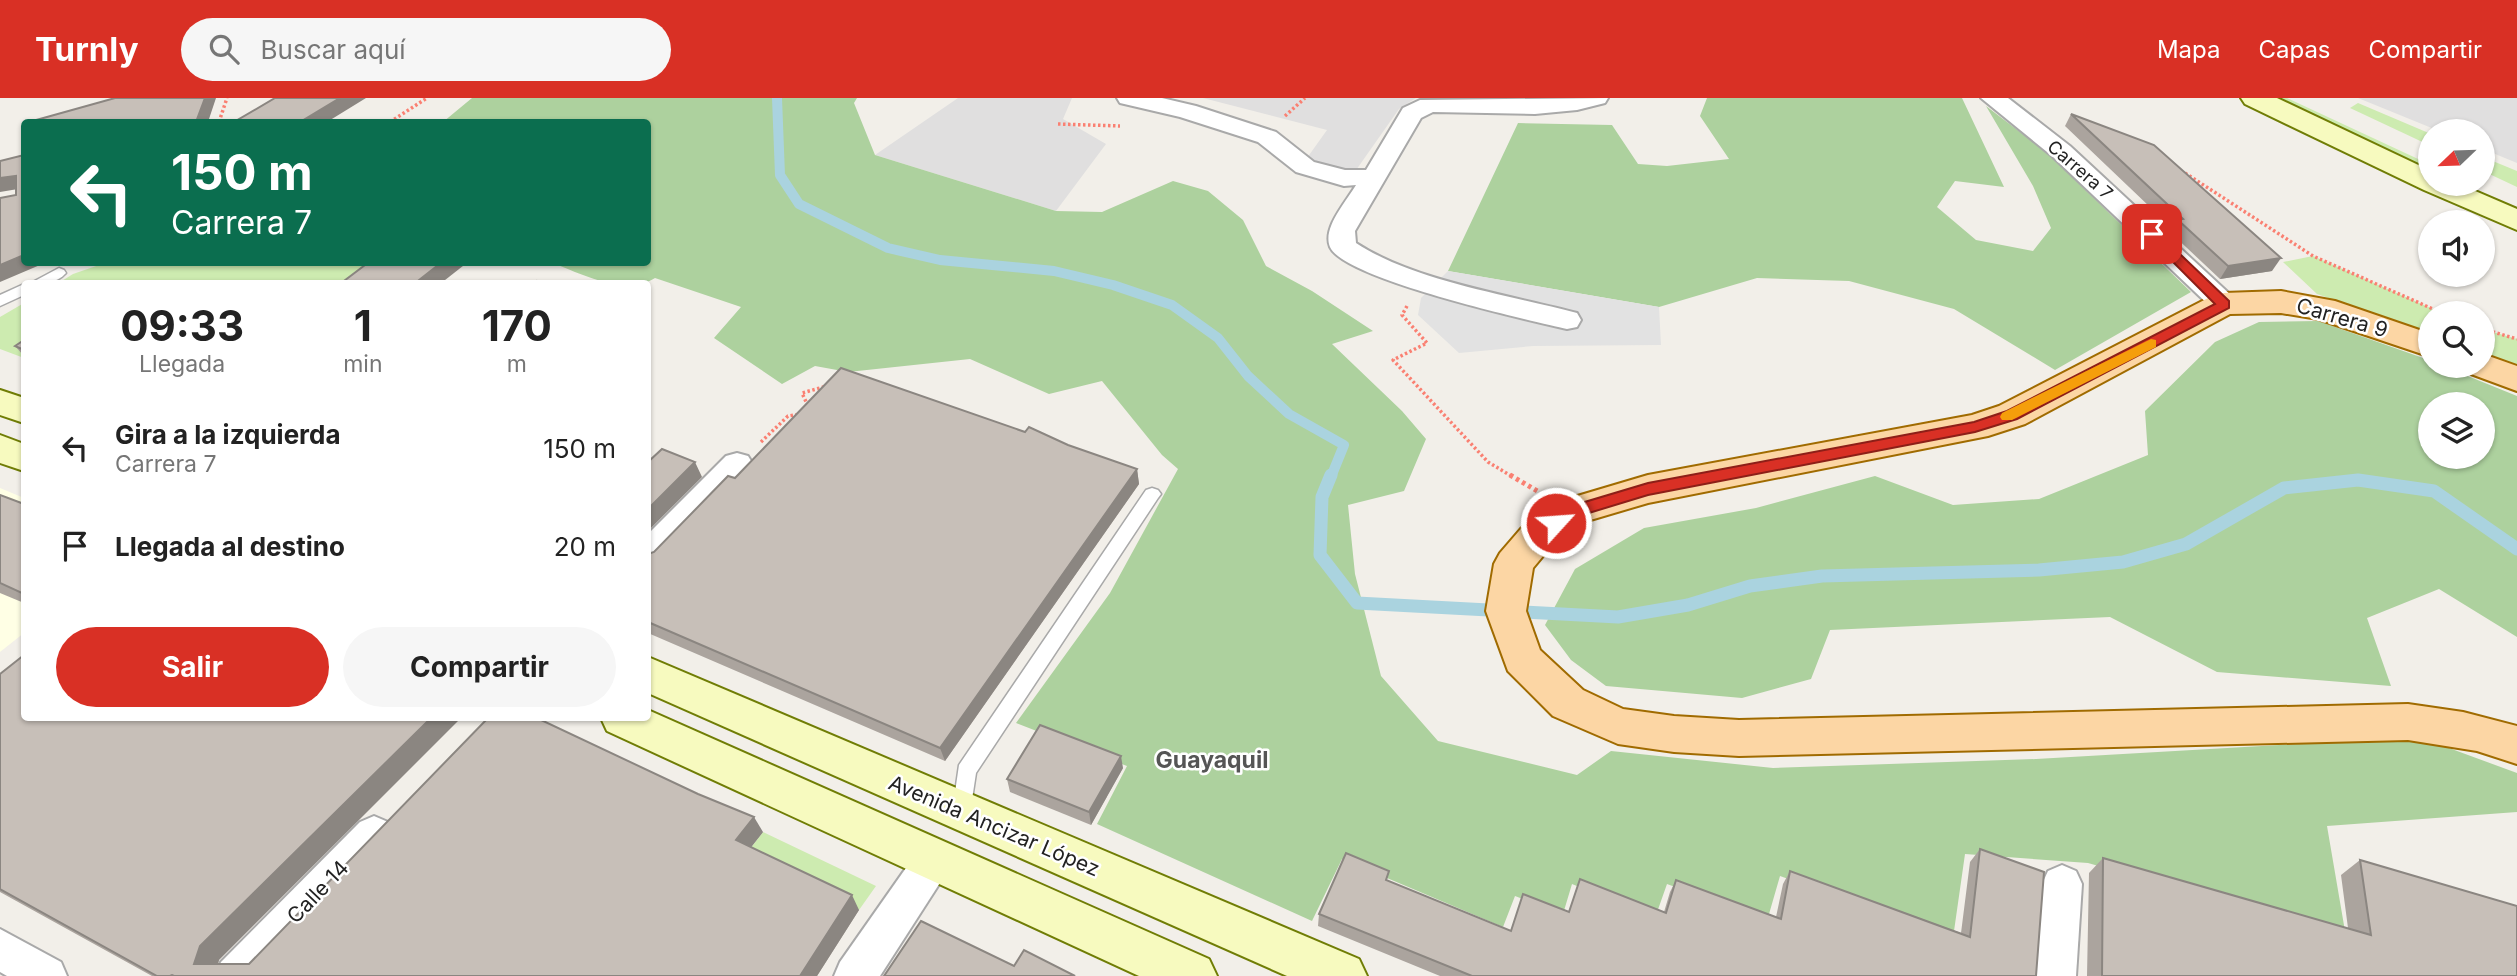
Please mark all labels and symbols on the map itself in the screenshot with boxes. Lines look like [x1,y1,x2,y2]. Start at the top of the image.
north arrow [2418,119,2496,196]
street label: Carrera 7 [2043,136,2117,204]
pin [2122,204,2182,264]
street label: Carrera 9 [2294,293,2391,342]
position arrow [1519,486,1593,560]
district label: Guayaquil [1156,746,1268,774]
street label: Avenida Ancizar López [885,770,1103,881]
street label: Calle 14 [282,855,354,928]

